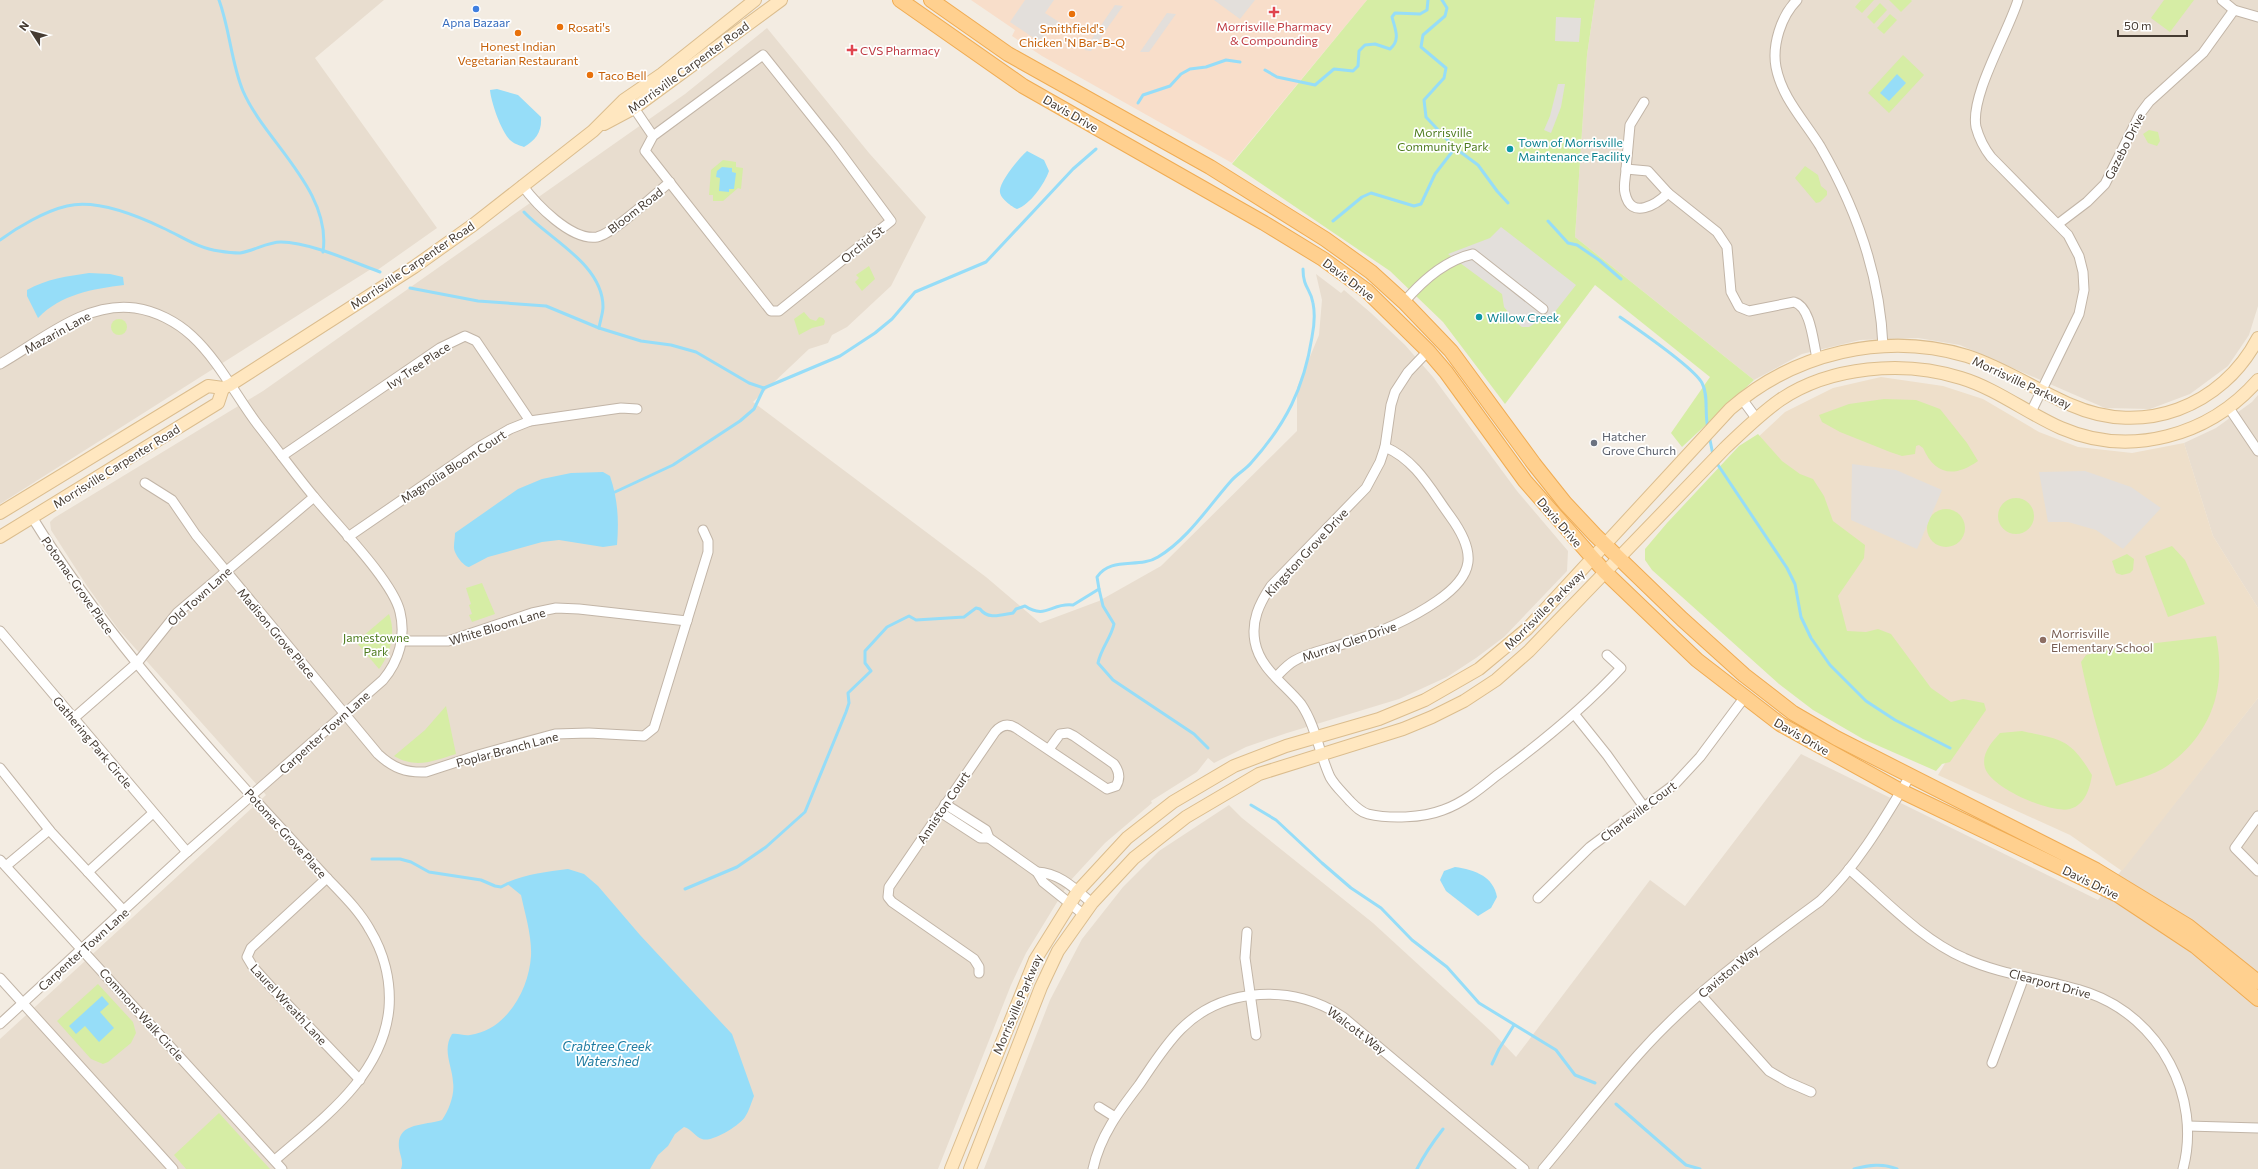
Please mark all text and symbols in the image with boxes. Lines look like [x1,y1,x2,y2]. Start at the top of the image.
marker: Apna Bazaar [471,4,481,14]
marker: Morrisville Pharmacy & Compounding [1269,7,1279,17]
marker: Smithfield's Chicken 'N Bar-B-Q [1067,9,1077,19]
north arrow [12,12,52,52]
scale bar [2118,12,2187,38]
place label: Apna Bazaar [442,15,510,29]
street label: Morrisville Carpenter Road [625,18,751,116]
text: 50 m [2124,18,2152,32]
text: N [16,19,31,33]
place label: Morrisville Pharmacy & Compounding [1217,19,1331,47]
place label: Rosati's [568,20,610,34]
place label: Smithfield's Chicken 'N Bar-B-Q [1019,21,1125,49]
marker: Rosati's [555,22,565,32]
marker: Honest Indian Vegetarian Restaurant [513,28,523,38]
place label: Honest Indian Vegetarian Restaurant [458,39,579,67]
place label: CVS Pharmacy [860,43,940,57]
marker: CVS Pharmacy [847,45,857,55]
place label: Taco Bell [598,68,647,82]
marker: Taco Bell [585,70,595,80]
street label: Davis Drive [1041,92,1101,134]
street label: Gazebo Drive [2101,110,2147,182]
park label: Morrisville Community Park [1397,125,1489,153]
place label: Town of Morrisville Maintenance Facility [1518,135,1631,163]
marker: Town of Morrisville Maintenance Facility [1505,144,1515,154]
street label: Bloom Road [605,184,665,236]
street label: Morrisville Carpenter Road [347,218,477,312]
street label: Orchid St [838,222,886,266]
street label: Davis Drive [1320,255,1378,303]
street label: Mazarin Lane [22,308,92,356]
place label: Willow Creek [1487,310,1560,324]
marker: Willow Creek [1474,312,1484,322]
street label: Ivy Tree Place [384,339,452,391]
street label: Morrisville Parkway [1970,353,2074,411]
street label: Morrisville Carpenter Road [50,421,182,511]
street label: Magnolia Bloom Court [398,427,508,505]
place label: Hatcher Grove Church [1602,429,1676,457]
marker: Hatcher Grove Church [1589,438,1599,448]
street label: Davis Drive [1535,494,1585,550]
street label: Kingston Grove Drive [1262,505,1350,599]
street label: Potomac Grove Place [39,534,117,636]
street label: Old Town Lane [164,564,234,628]
street label: Morrisville Parkway [1501,566,1587,652]
street label: Madison Grove Place [235,585,319,681]
street label: White Bloom Lane [447,605,547,647]
street label: Murray Glen Drive [1300,618,1398,664]
place label: Morrisville Elementary School [2051,626,2153,654]
park label: Jamestowne Park [343,630,409,658]
marker: Morrisville Elementary School [2038,635,2048,645]
street label: Carpenter Town Lane [276,688,372,776]
street label: Gathering Park Circle [51,693,135,791]
street label: Davis Drive [1772,715,1832,757]
street label: Poplar Branch Lane [454,729,560,769]
street label: Anniston Court [914,768,972,846]
street label: Charleville Court [1597,778,1679,844]
street label: Potomac Grove Place [242,785,330,881]
street label: Davis Drive [2061,862,2121,902]
street label: Carpenter Town Lane [35,905,131,993]
street label: Caviston Way [1695,942,1761,1000]
street label: Morrisville Parkway [990,952,1044,1056]
street label: Laurel Wreath Lane [248,961,330,1047]
street label: Commons Walk Circle [97,965,187,1063]
street label: Clearport Drive [2008,965,2092,1001]
street label: Walcott Way [1325,1003,1389,1057]
water label: Crabtree Creek Watershed [562,1038,653,1069]

